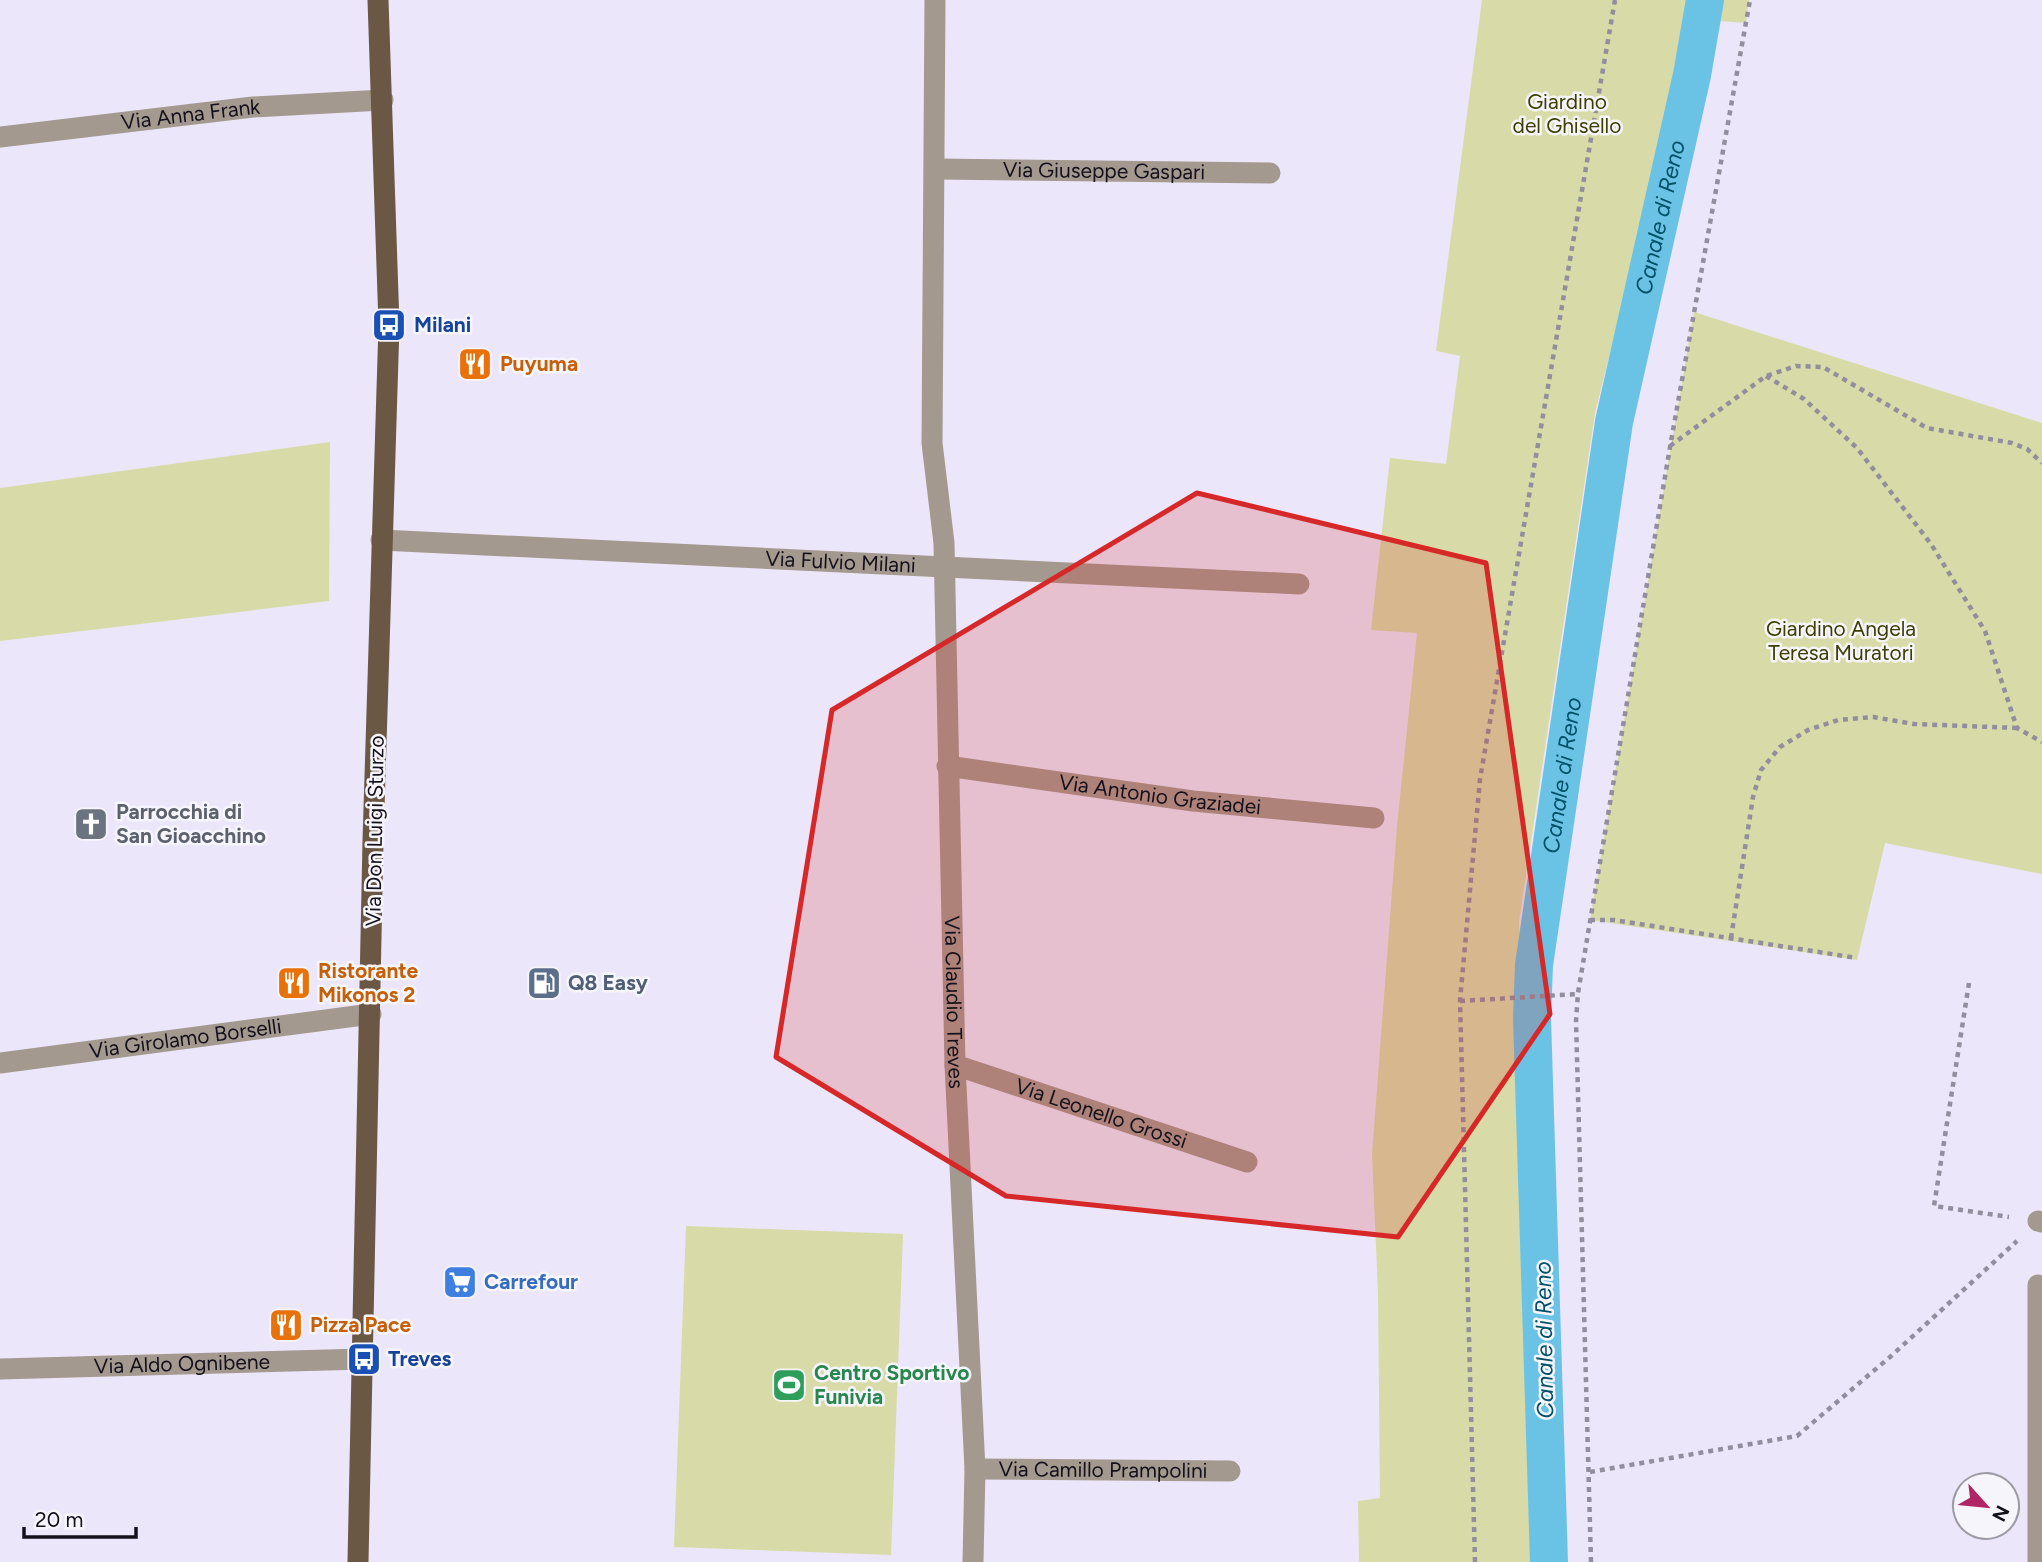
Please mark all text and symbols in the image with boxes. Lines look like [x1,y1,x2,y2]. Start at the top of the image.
park label: Giardino del Ghisello [1513,89,1621,138]
street label: Via Anna Frank [120,94,262,135]
water label: Canale di Reno [1629,137,1691,297]
street label: Via Giuseppe Gaspari [1003,157,1205,184]
bus stop icon: Milani [370,306,408,344]
place label: Milani [414,312,471,337]
restaurant icon: Puyuma [456,345,494,383]
place label: Puyuma [500,351,578,376]
street label: Via Fulvio Milani [765,545,916,578]
park label: Giardino Angela Teresa Muratori [1766,616,1916,665]
water label: Canale di Reno [1537,695,1587,855]
street label: Via Don Luigi Sturzo [360,735,389,927]
street label: Via Antonio Graziadei [1057,769,1262,819]
place label: Parrocchia di San Gioacchino [116,799,266,848]
church icon: Parrocchia di San Gioacchino [72,805,110,843]
street label: Via Claudio Treves [940,915,969,1089]
place label: Ristorante Mikonos 2 [318,958,419,1007]
restaurant icon: Ristorante Mikonos 2 [275,964,313,1002]
fuel station icon: Q8 Easy [525,964,563,1002]
place label: Q8 Easy [568,970,649,995]
street label: Via Girolamo Borselli [88,1013,283,1063]
street label: Via Leonello Grossi [1012,1073,1190,1153]
water label: Canale di Reno [1529,1261,1559,1419]
supermarket icon: Carrefour [441,1263,479,1301]
place label: Carrefour [484,1269,578,1294]
restaurant icon: Pizza Pace [267,1306,305,1344]
place label: Pizza Pace [310,1312,412,1337]
bus stop icon: Treves [345,1340,383,1378]
place label: Treves [388,1346,452,1371]
street label: Via Aldo Ognibene [94,1349,270,1378]
place label: Centro Sportivo Funivia [814,1360,969,1409]
sports icon: Centro Sportivo Funivia [770,1366,808,1404]
street label: Via Camillo Prampolini [998,1456,1208,1483]
north arrow [1951,1471,2021,1541]
scale bar [24,1496,136,1540]
text: N [1987,1502,2014,1525]
text: 20 m [35,1507,83,1532]

